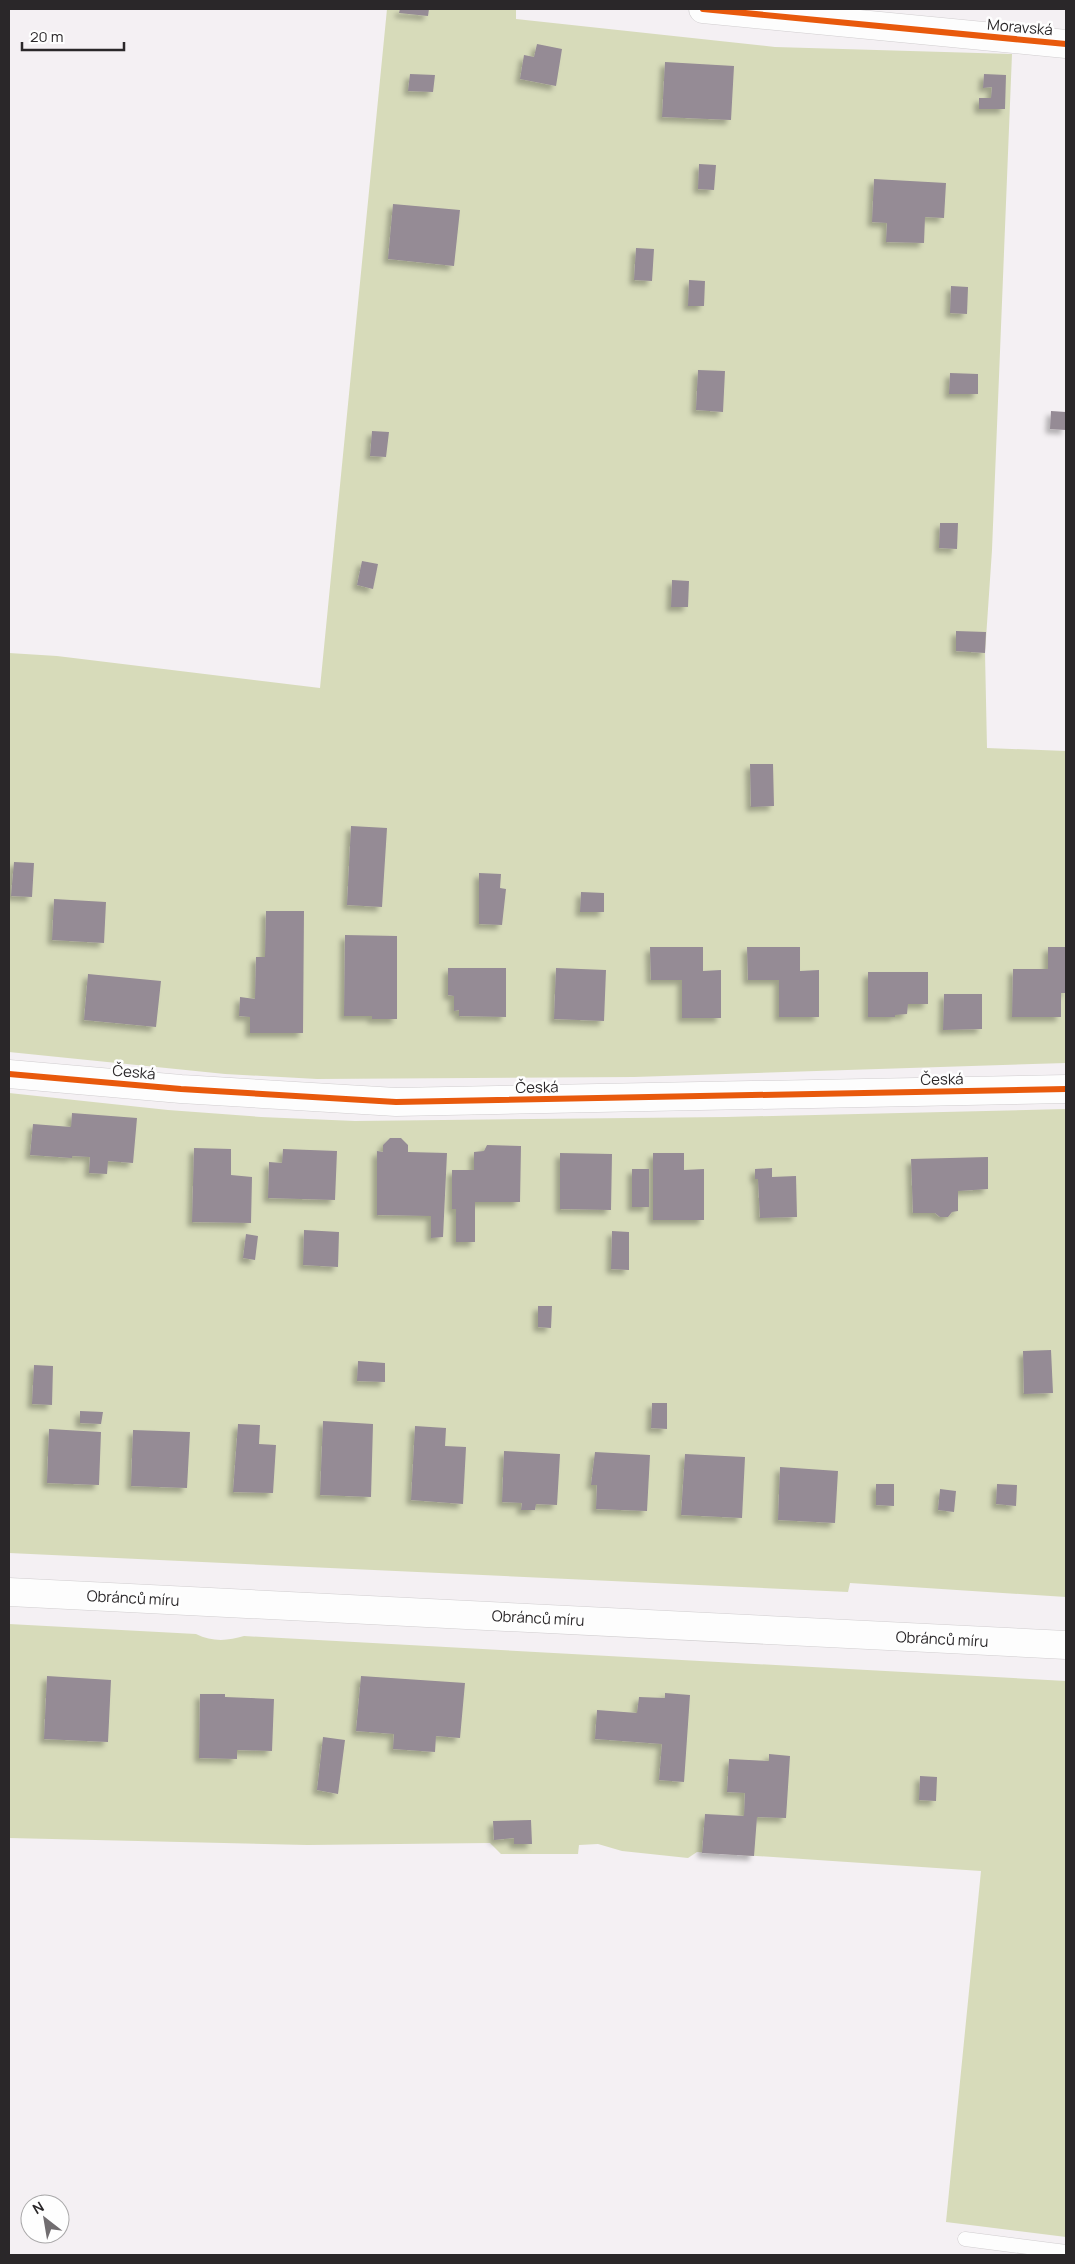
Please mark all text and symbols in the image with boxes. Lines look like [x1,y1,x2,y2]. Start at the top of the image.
street label: Moravská [986,14,1054,40]
scale bar [22,20,125,52]
text: 20 m [30,26,63,47]
street label: Česká [112,1060,156,1084]
street label: Česká [920,1068,964,1090]
street label: Česká [515,1076,559,1098]
street label: Obránců míru [86,1585,180,1611]
street label: Obránců míru [491,1605,585,1631]
street label: Obránců míru [895,1626,989,1652]
north arrow [20,2194,70,2244]
text: N [29,2197,47,2218]

